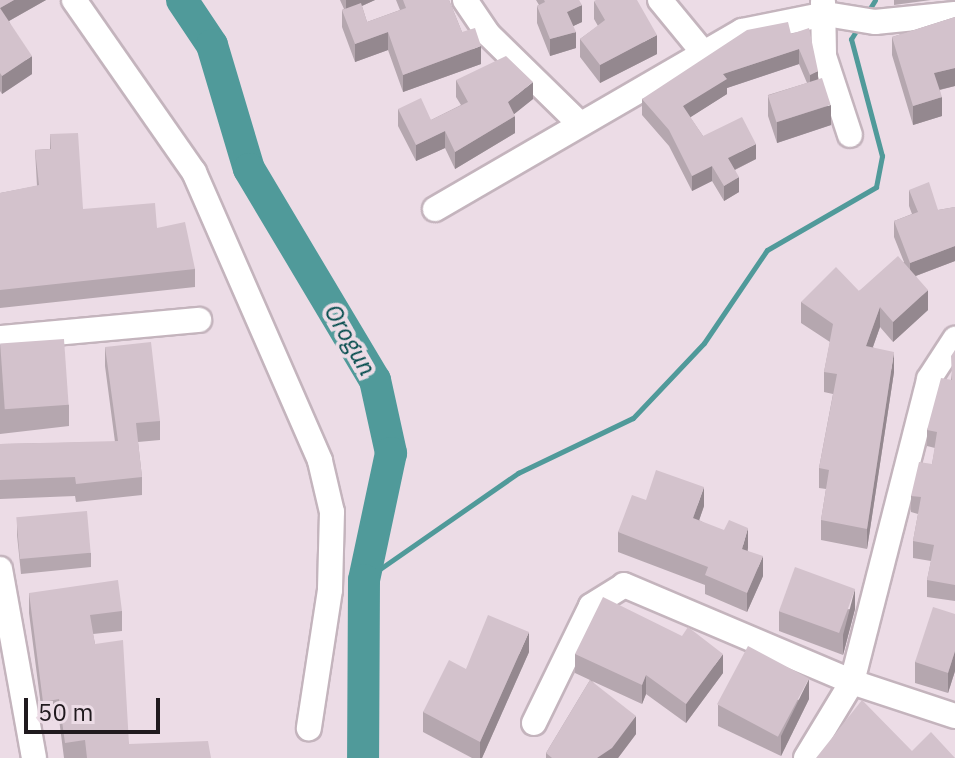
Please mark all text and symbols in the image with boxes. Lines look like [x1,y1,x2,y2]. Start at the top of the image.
water label: Orogun [318,299,382,381]
scale bar [28,682,164,732]
text: 50 m [38,696,93,728]

